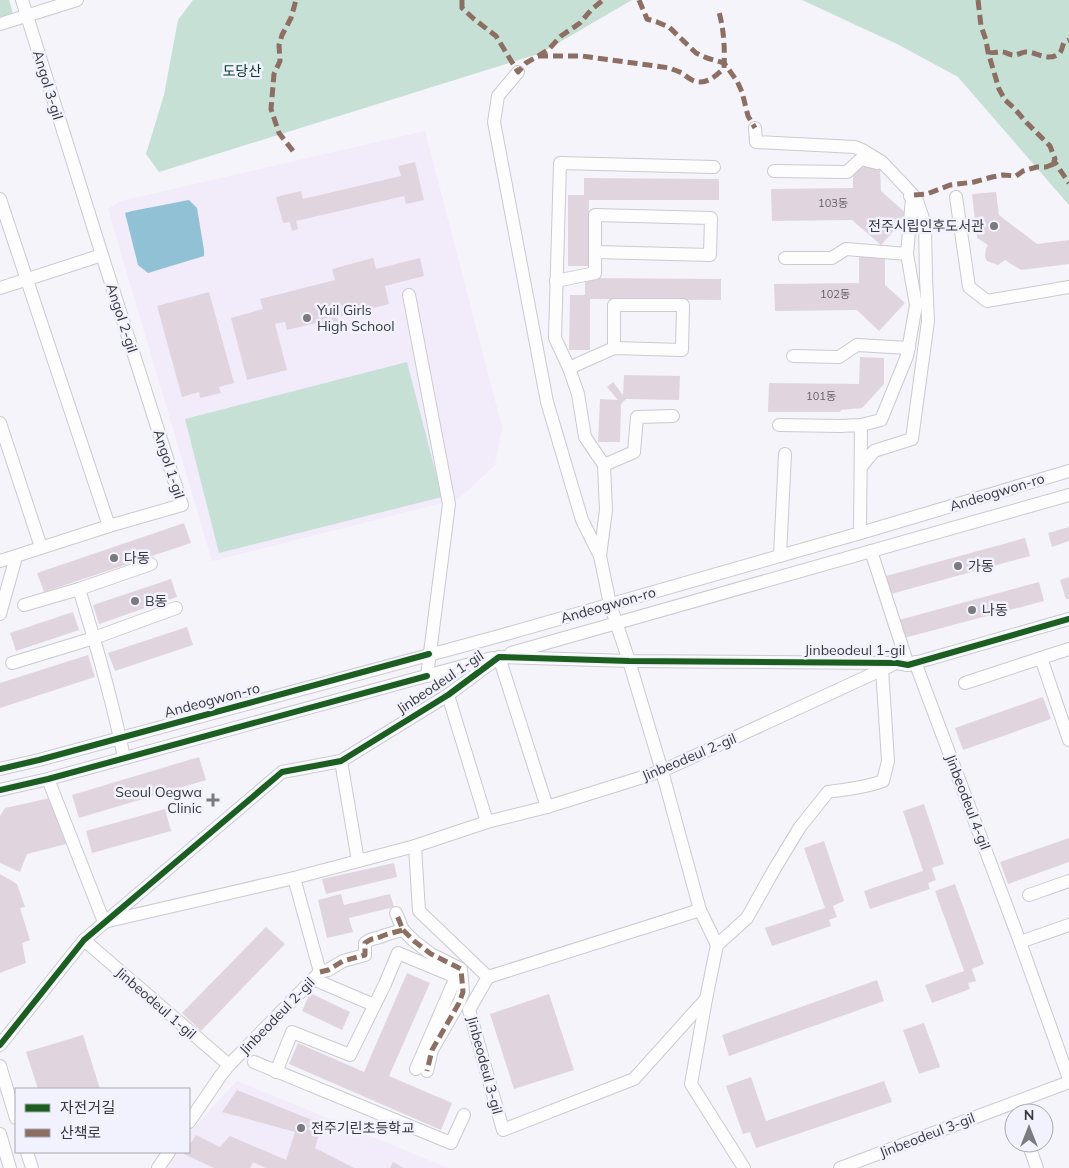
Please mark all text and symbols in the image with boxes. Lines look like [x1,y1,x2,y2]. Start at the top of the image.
street label: Angol 3-gil [29,48,67,122]
park label: 도당산 [223,62,261,80]
house number: 103동 [818,196,848,210]
place label: 전주시립인후도서관 [868,217,984,235]
marker: 전주시립인후도서관 [988,220,1000,232]
street label: Angol 2-gil [102,281,142,355]
house number: 102동 [820,287,850,301]
place label: Yuil Girls High School [316,301,395,335]
marker: Yuil Girls High School [301,312,313,324]
house number: 101동 [806,389,836,403]
street label: Angol 1-gil [149,427,189,501]
street label: Andeogwon-ro [947,469,1047,515]
place label: 다동 [124,549,150,567]
marker: 다동 [108,552,120,564]
place label: 가동 [968,557,994,575]
marker: 가동 [952,560,964,572]
street label: Andeogwon-ro [558,583,658,627]
place label: B동 [145,592,168,610]
marker: B동 [129,595,141,607]
place label: 나동 [982,601,1008,619]
marker: 나동 [966,604,978,616]
street label: Jinbeodeul 1-gil [805,641,905,659]
street label: Jinbeodeul 1-gil [393,646,487,718]
street label: Andeogwon-ro [162,679,262,721]
street label: Jinbeodeul 2-gil [639,729,739,785]
street label: Jinbeodeul 4-gil [942,752,994,852]
place label: Seoul Oegwa Clinic [115,783,202,817]
marker: Seoul Oegwa Clinic [206,793,220,807]
street label: Jinbeodeul 1-gil [112,963,200,1043]
street label: Jinbeodeul 2-gil [235,973,319,1059]
street label: Jinbeodeul 3-gil [463,1014,507,1116]
legend [15,1088,190,1153]
text: 자전거길 [60,1098,115,1117]
north arrow [1004,1103,1054,1153]
text: N [1024,1106,1034,1124]
street label: Jinbeodeul 3-gil [877,1109,977,1161]
place label: 전주기린초등학교 [311,1119,414,1137]
marker: 전주기린초등학교 [295,1122,307,1134]
text: 산책로 [60,1123,101,1142]

